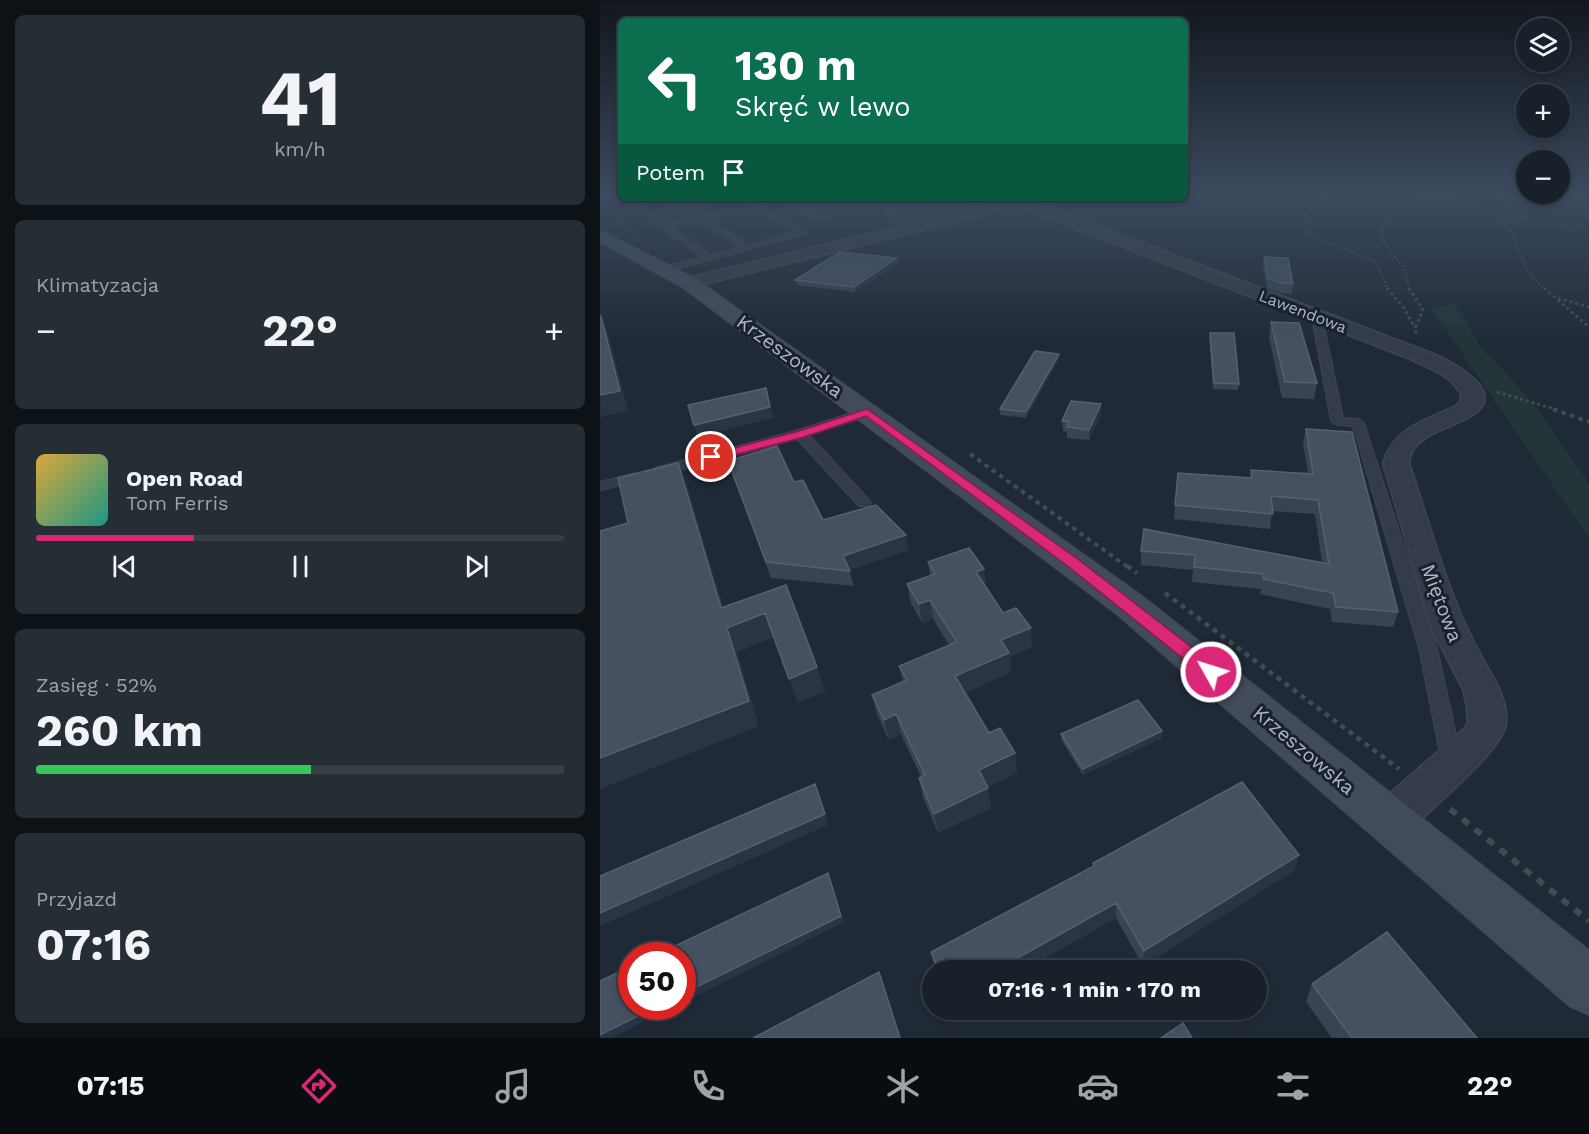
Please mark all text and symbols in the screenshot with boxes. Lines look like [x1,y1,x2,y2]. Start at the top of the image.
map controls [1516,18,1570,204]
button: layers [1516,18,1570,72]
text: 130 m [735,41,857,90]
icon: left [636,42,714,120]
text: 41 [259,52,341,144]
button: + [1516,84,1570,138]
text: Skręć w lewo [735,91,911,123]
text: km/h [274,137,326,161]
button: − [1516,150,1570,204]
icon: arrive [717,156,750,189]
text: Potem [636,160,705,185]
text: Klimatyzacja [36,273,159,297]
street label: Lawendowa [1256,286,1349,337]
text: 22° [262,304,338,357]
street label: Krzeszowska [732,309,848,403]
text: − [36,311,56,350]
text: + [544,311,564,350]
pin [685,431,736,482]
icon: arrive [694,440,727,473]
text: Open Road [126,466,243,491]
text: Tom Ferris [126,491,229,515]
icon: previous [108,550,141,583]
icon: pause [284,550,317,583]
icon: next [460,550,493,583]
street label: Miętowa [1416,561,1468,645]
position arrow [1179,640,1243,704]
text: Zasięg · 52% [36,673,157,697]
street label: Krzeszowska [1248,700,1360,800]
text: 260 km [36,704,203,757]
text: Przyjazd [36,887,117,911]
text: 07:16 [36,918,151,971]
speed limit sign: 50 [618,942,696,1020]
text: 07:16 · 1 min · 170 m [988,977,1201,1002]
icon: directions [298,1065,340,1107]
icon: music [492,1065,534,1107]
icon: phone [687,1065,729,1107]
icon: climate [882,1065,924,1107]
icon: car [1077,1065,1119,1107]
icon: filters [1272,1065,1314,1107]
text: 07:15 [76,1070,145,1102]
text: 22° [1467,1070,1513,1102]

